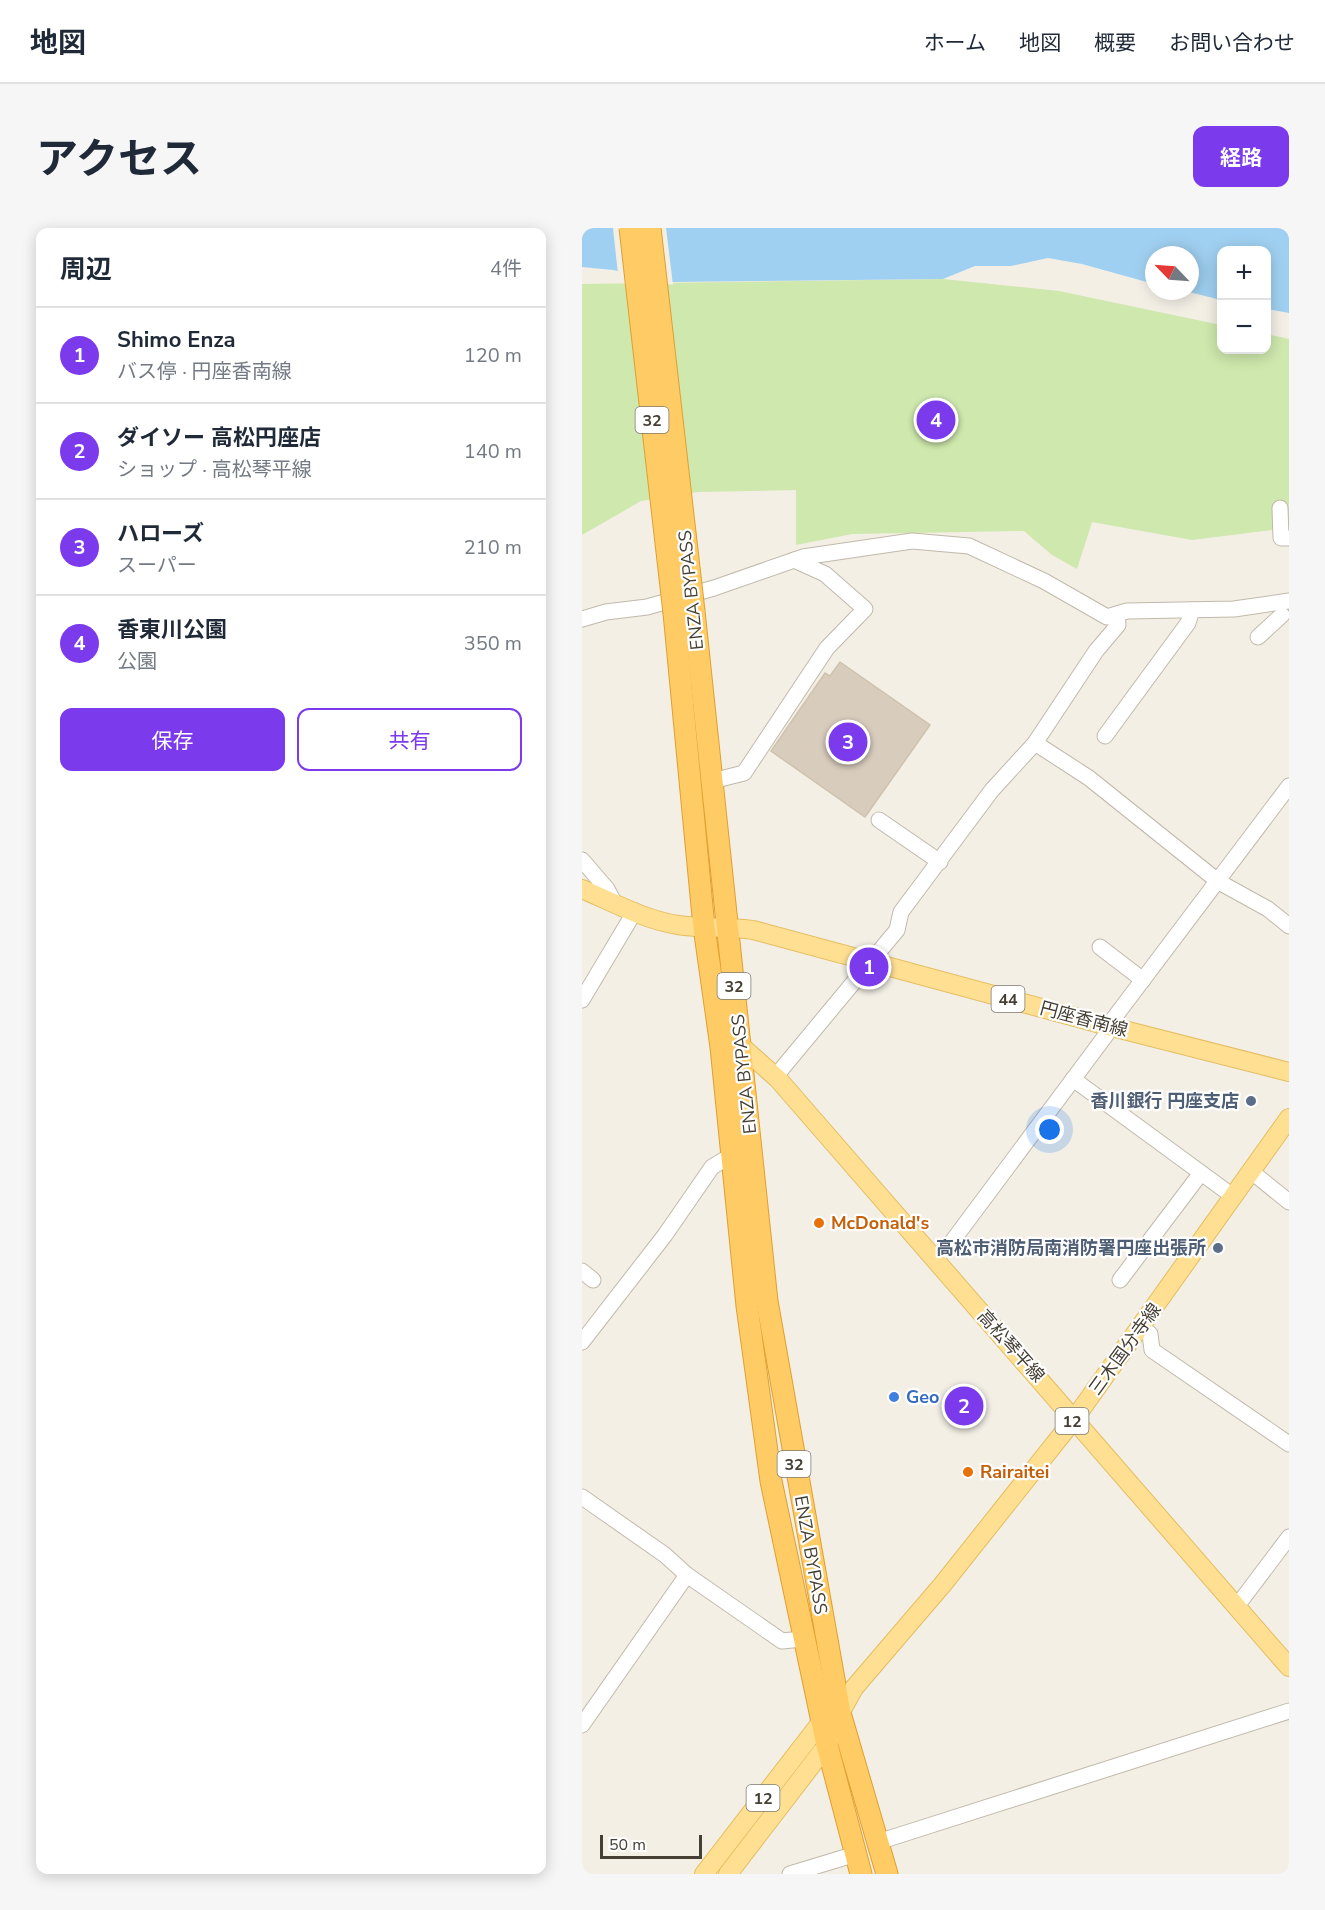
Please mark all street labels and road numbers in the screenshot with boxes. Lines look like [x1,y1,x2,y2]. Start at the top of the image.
road number: 32 [636,407,668,433]
street label: ENZA BYPASS [673,529,709,651]
road number: 32 [718,973,750,999]
road number: 44 [992,986,1024,1012]
street label: 円座香南線 [1037,996,1131,1042]
street label: ENZA BYPASS [726,1013,762,1135]
street label: 三木国分寺線 [1084,1298,1166,1400]
street label: 高松琴平線 [972,1305,1050,1387]
road number: 12 [1056,1408,1088,1434]
road number: 32 [778,1451,810,1477]
street label: ENZA BYPASS [789,1494,833,1616]
road number: 12 [746,1785,780,1811]

